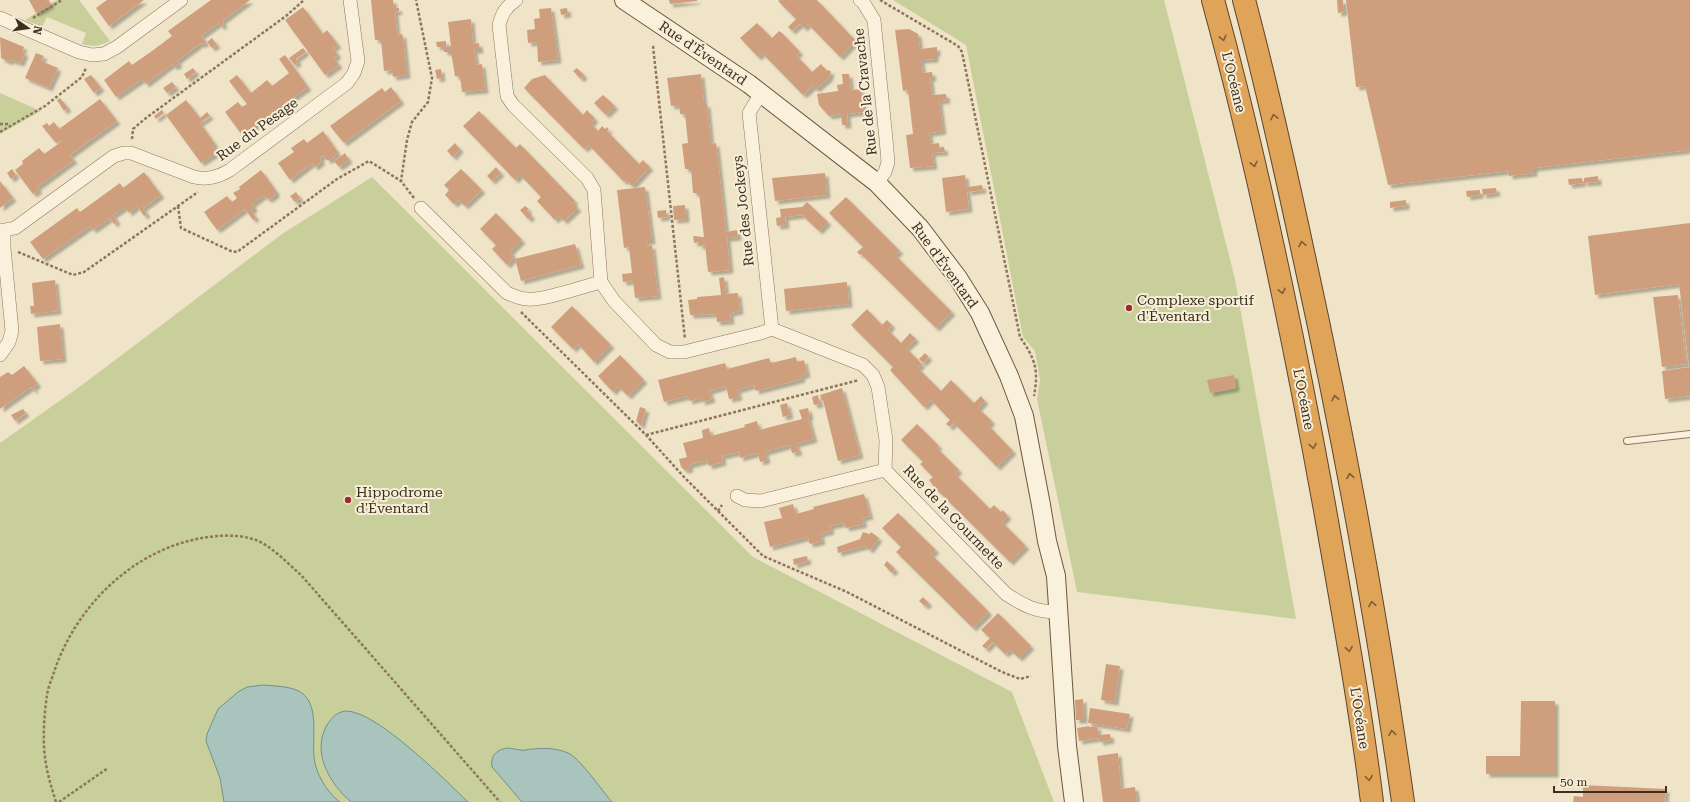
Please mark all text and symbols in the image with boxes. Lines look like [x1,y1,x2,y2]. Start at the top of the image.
north arrow [8,8,48,48]
street label: Rue d'Éventard [656,18,750,88]
text: N [30,25,45,36]
street label: Rue de la Cravache [850,27,880,156]
one-way arrow [1218,34,1227,41]
street label: L’Océane [1219,50,1249,114]
street label: Rue du Pesage [213,94,301,164]
one-way arrow [1270,114,1278,120]
street label: Rue des Jockeys [729,155,757,267]
one-way arrow [1249,160,1258,167]
street label: Rue d'Éventard [908,219,982,311]
one-way arrow [1298,241,1306,247]
one-way arrow [1277,288,1285,294]
place label: Complexe sportif d'Éventard [1137,292,1255,324]
marker: Complexe sportif d'Éventard [1124,303,1134,313]
street label: L’Océane [1290,367,1318,431]
one-way arrow [1331,395,1339,402]
one-way arrow [1308,443,1317,449]
street label: Rue de la Gourmette [900,462,1008,572]
one-way arrow [1346,473,1354,479]
place label: Hippodrome d'Éventard [356,484,443,516]
marker: Hippodrome d'Éventard [343,495,353,505]
one-way arrow [1368,601,1377,607]
one-way arrow [1344,646,1353,652]
street label: L’Océane [1347,686,1373,750]
one-way arrow [1388,730,1397,736]
scale bar [1554,768,1666,794]
one-way arrow [1364,775,1373,781]
text: 50 m [1560,775,1587,789]

